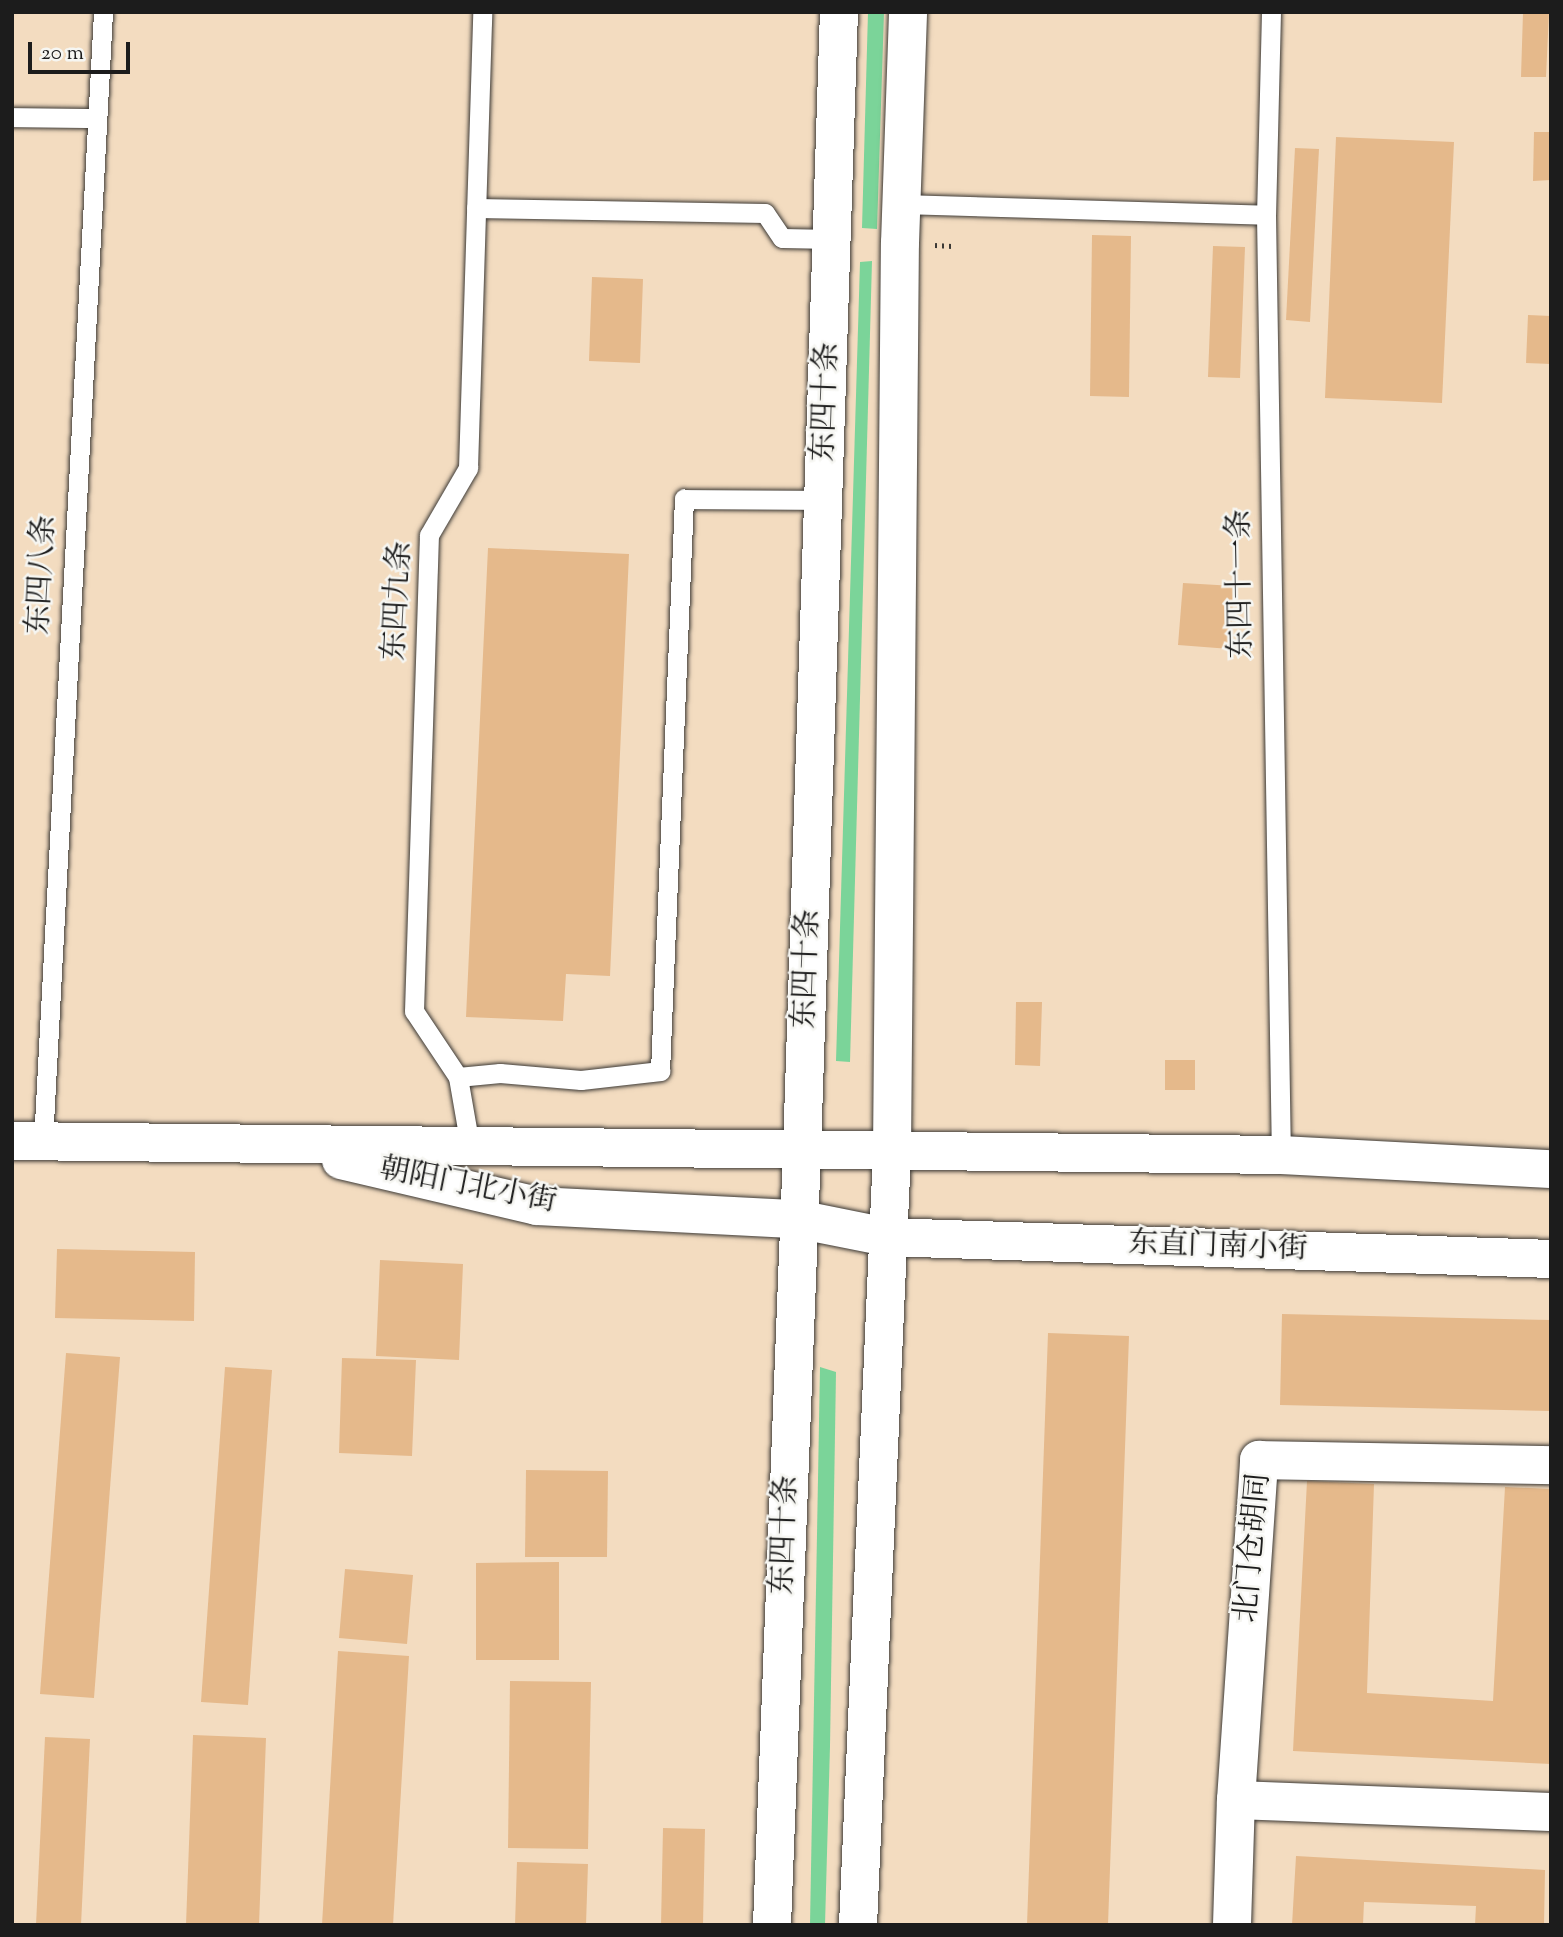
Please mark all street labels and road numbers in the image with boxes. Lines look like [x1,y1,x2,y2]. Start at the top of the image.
street label: 东四十条 [807,341,847,463]
street label: 东四十一条 [1223,509,1261,659]
street label: 东四八条 [22,514,64,636]
street label: 东四九条 [378,540,420,662]
street label: 东四十条 [788,908,828,1030]
street label: 朝阳门北小街 [376,1152,560,1222]
street label: 东直门南小街 [1127,1227,1309,1269]
street label: 北门仓胡同 [1230,1472,1278,1624]
street label: 东四十条 [766,1474,806,1596]

